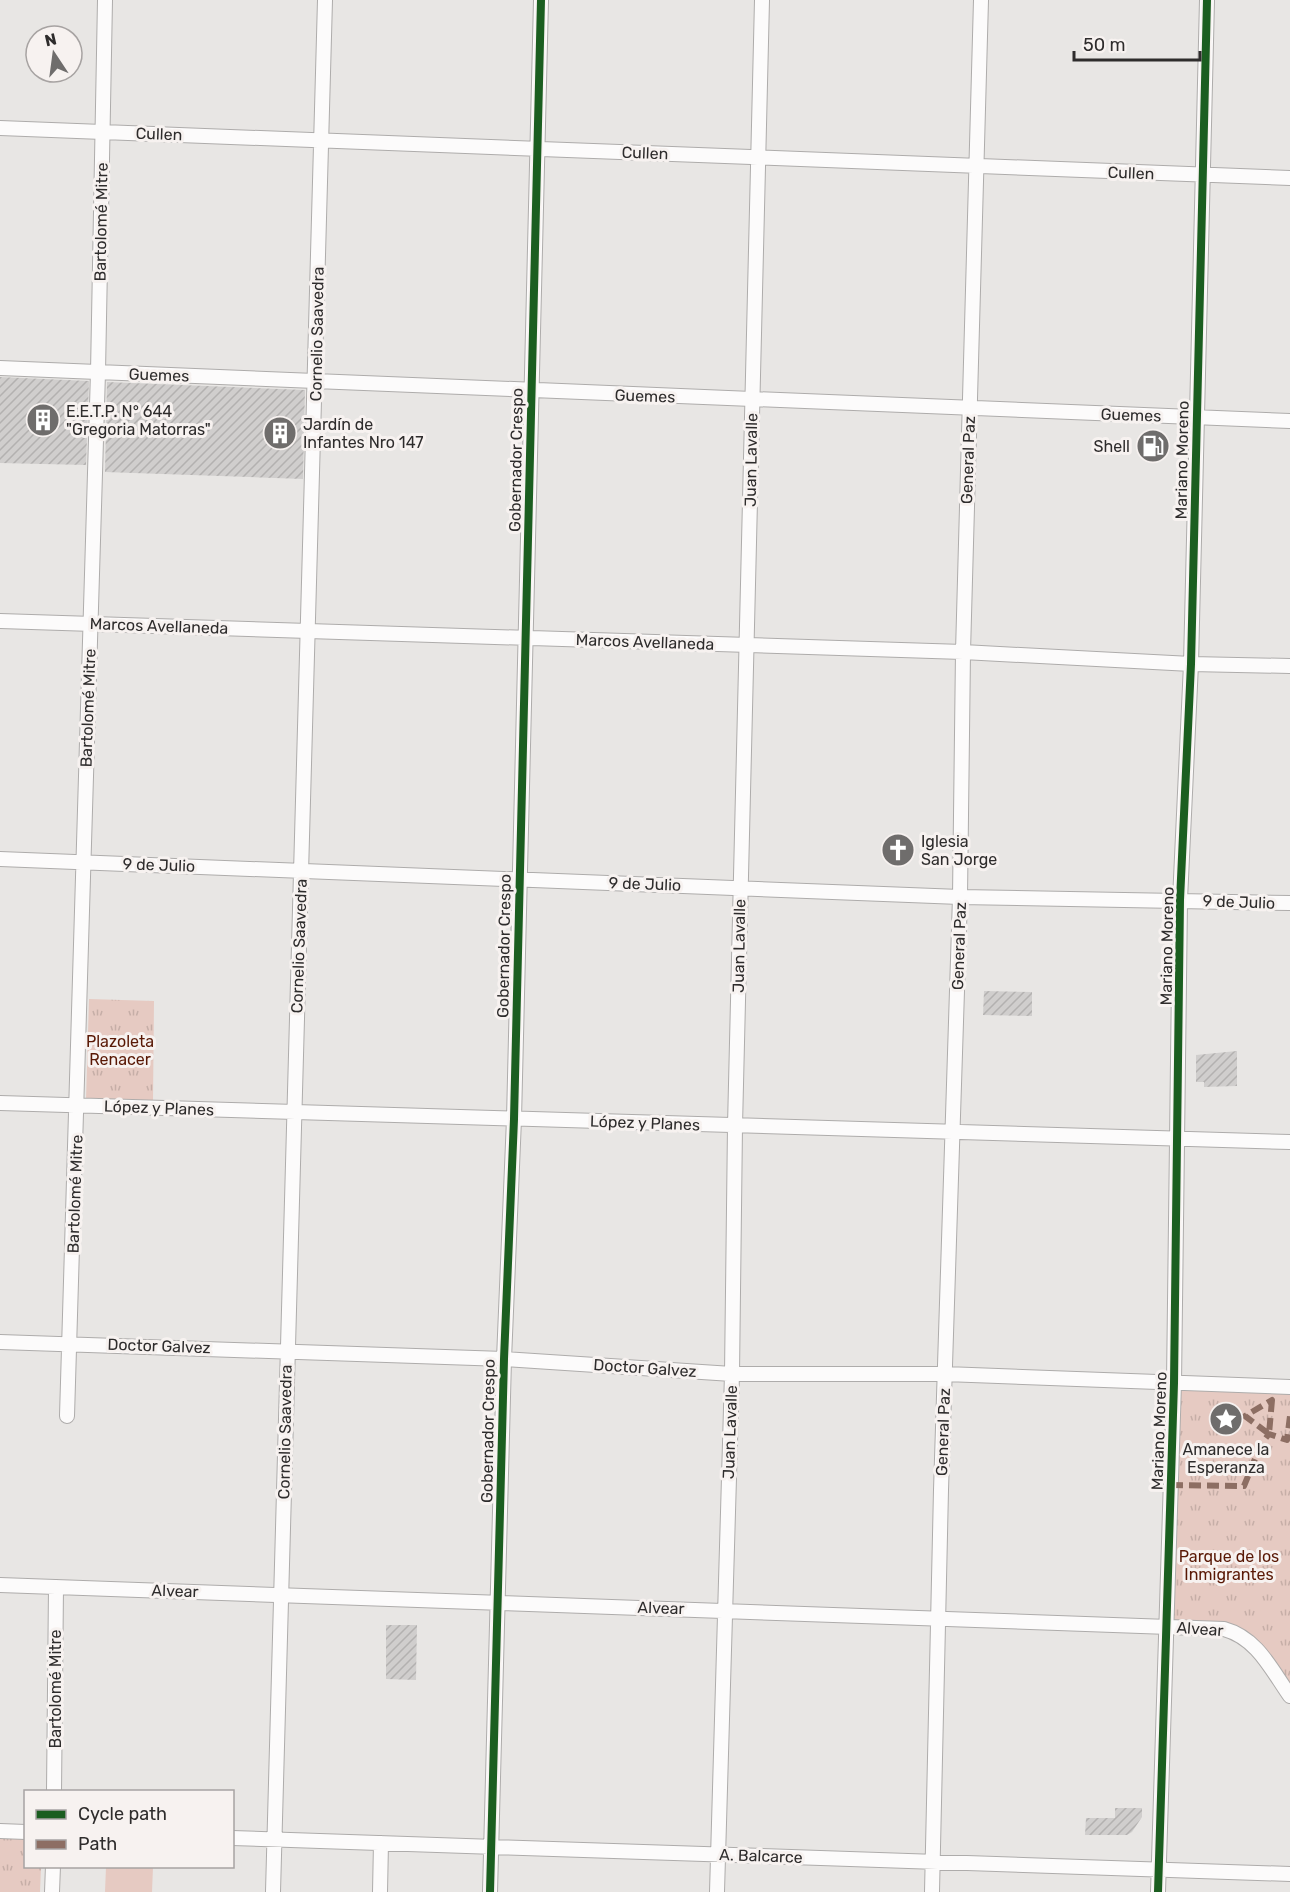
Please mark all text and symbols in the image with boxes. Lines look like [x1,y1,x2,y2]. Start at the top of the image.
north arrow [24,24,84,84]
scale bar [1074,24,1200,62]
text: N [43,29,58,50]
text: 50 m [1083,34,1126,56]
street label: Cullen [135,124,183,144]
street label: Cullen [621,143,669,163]
street label: Bartolomé Mitre [90,162,112,282]
street label: Cullen [1107,163,1155,183]
street label: Cornelio Saavedra [306,266,328,402]
street label: Guemes [128,364,190,386]
street label: Guemes [614,385,676,407]
street label: Gobernador Crespo [505,388,527,532]
street label: Mariano Moreno [1171,400,1193,520]
building icon: E.E.T.P. N° 644 "Gregoria Matorras" [25,402,61,438]
place label: E.E.T.P. N° 644 "Gregoria Matorras" [66,402,211,439]
street label: Guemes [1100,404,1162,426]
street label: Juan Lavalle [741,413,761,507]
building icon: Jardín de Infantes Nro 147 [262,415,298,451]
place label: Jardín de Infantes Nro 147 [303,415,424,452]
street label: General Paz [957,416,979,504]
fuel station icon: Shell [1135,428,1171,464]
place label: Shell [1094,437,1130,456]
street label: Marcos Avellaneda [89,614,229,638]
street label: Marcos Avellaneda [575,630,715,654]
street label: Bartolomé Mitre [76,648,100,768]
church icon: Iglesia San Jorge [880,832,916,868]
place label: Iglesia San Jorge [921,832,997,869]
street label: 9 de Julio [122,854,196,876]
street label: 9 de Julio [608,873,682,895]
street label: Gobernador Crespo [493,874,515,1018]
street label: Cornelio Saavedra [287,878,311,1014]
street label: Mariano Moreno [1156,886,1178,1006]
street label: 9 de Julio [1202,891,1276,913]
street label: Juan Lavalle [729,899,749,993]
street label: General Paz [948,902,970,990]
park label: Plazoleta Renacer [86,1032,154,1069]
street label: López y Planes [104,1097,214,1119]
street label: López y Planes [590,1112,700,1134]
street label: Bartolomé Mitre [63,1134,87,1254]
street label: Doctor Galvez [107,1335,211,1357]
street label: Doctor Galvez [593,1355,697,1381]
street label: Gobernador Crespo [477,1359,499,1503]
street label: Cornelio Saavedra [274,1364,296,1500]
street label: Mariano Moreno [1147,1371,1171,1491]
street label: Juan Lavalle [719,1385,741,1479]
street label: General Paz [932,1388,954,1476]
place icon: Amanece la Esperanza [1208,1401,1244,1437]
place label: Amanece la Esperanza [1183,1440,1269,1477]
park label: Parque de los Inmigrantes [1179,1547,1279,1584]
street label: Alvear [151,1581,199,1601]
street label: Alvear [637,1598,685,1618]
street label: Alvear [1176,1618,1224,1640]
street label: Bartolomé Mitre [46,1629,65,1748]
legend [24,1790,234,1868]
text: Cycle path [78,1803,167,1825]
text: Path [78,1833,117,1855]
street label: A. Balcarce [719,1845,803,1867]

